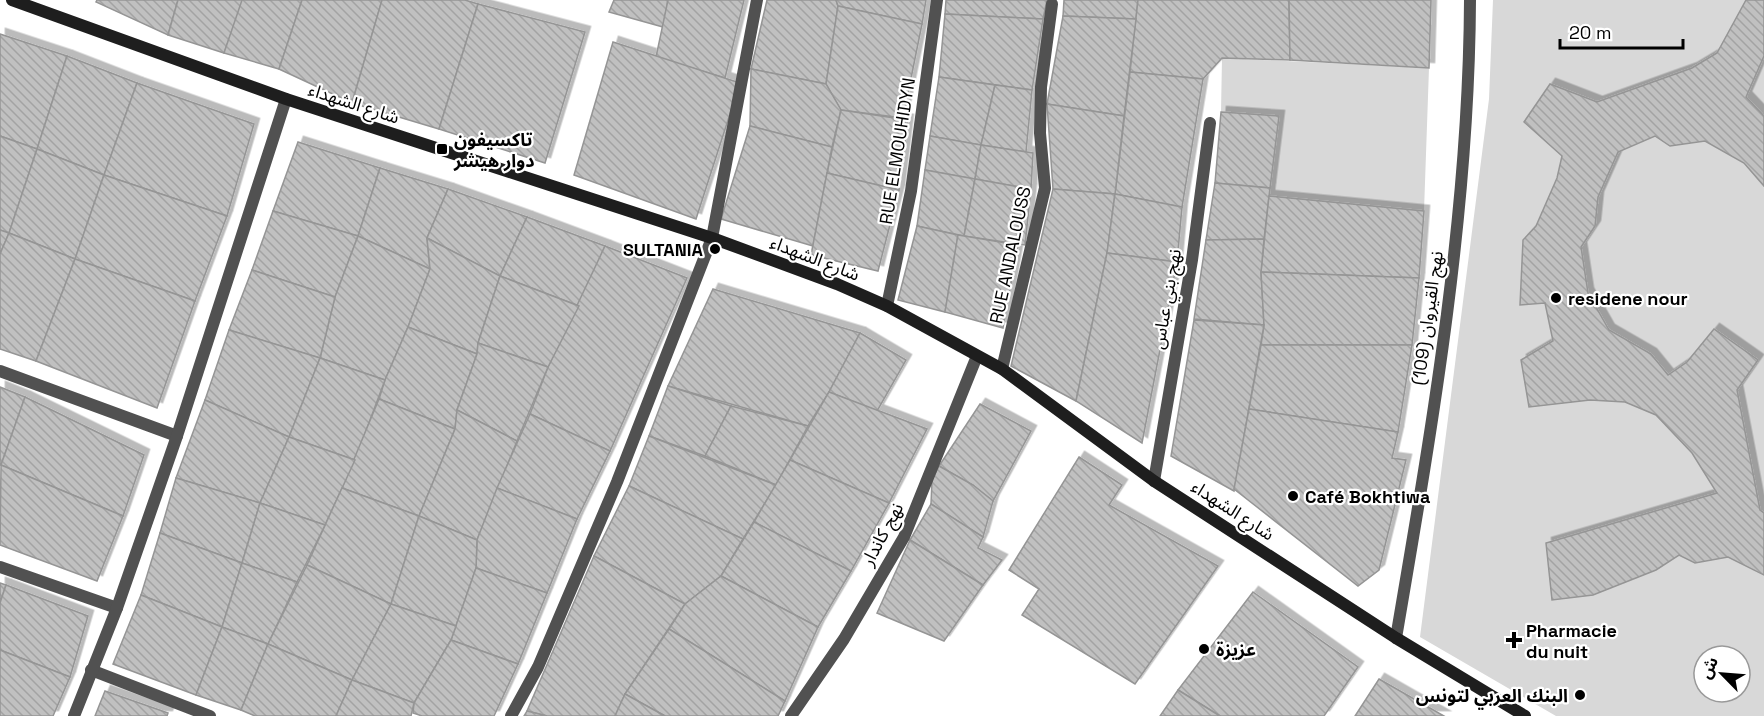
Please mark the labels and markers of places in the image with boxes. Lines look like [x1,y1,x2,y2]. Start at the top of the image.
place label: تاكسيفون دوار هيشر [453,128,534,172]
marker: تاكسيفون دوار هيشر [435,142,449,156]
place label: SULTANIA [623,238,704,261]
marker: SULTANIA [708,242,722,256]
place label: residene nour [1568,287,1688,310]
marker: residene nour [1549,291,1563,305]
place label: Café Bokhtiwa [1305,485,1431,508]
marker: Café Bokhtiwa [1286,489,1300,503]
place label: Pharmacie du nuit [1526,619,1617,663]
marker: Pharmacie du nuit [1507,633,1521,647]
place label: عزيزة [1216,638,1256,661]
marker: عزيزة [1197,642,1211,656]
place label: البنك العربي لتونس [1416,684,1568,710]
marker: البنك العربي لتونس [1573,688,1587,702]

